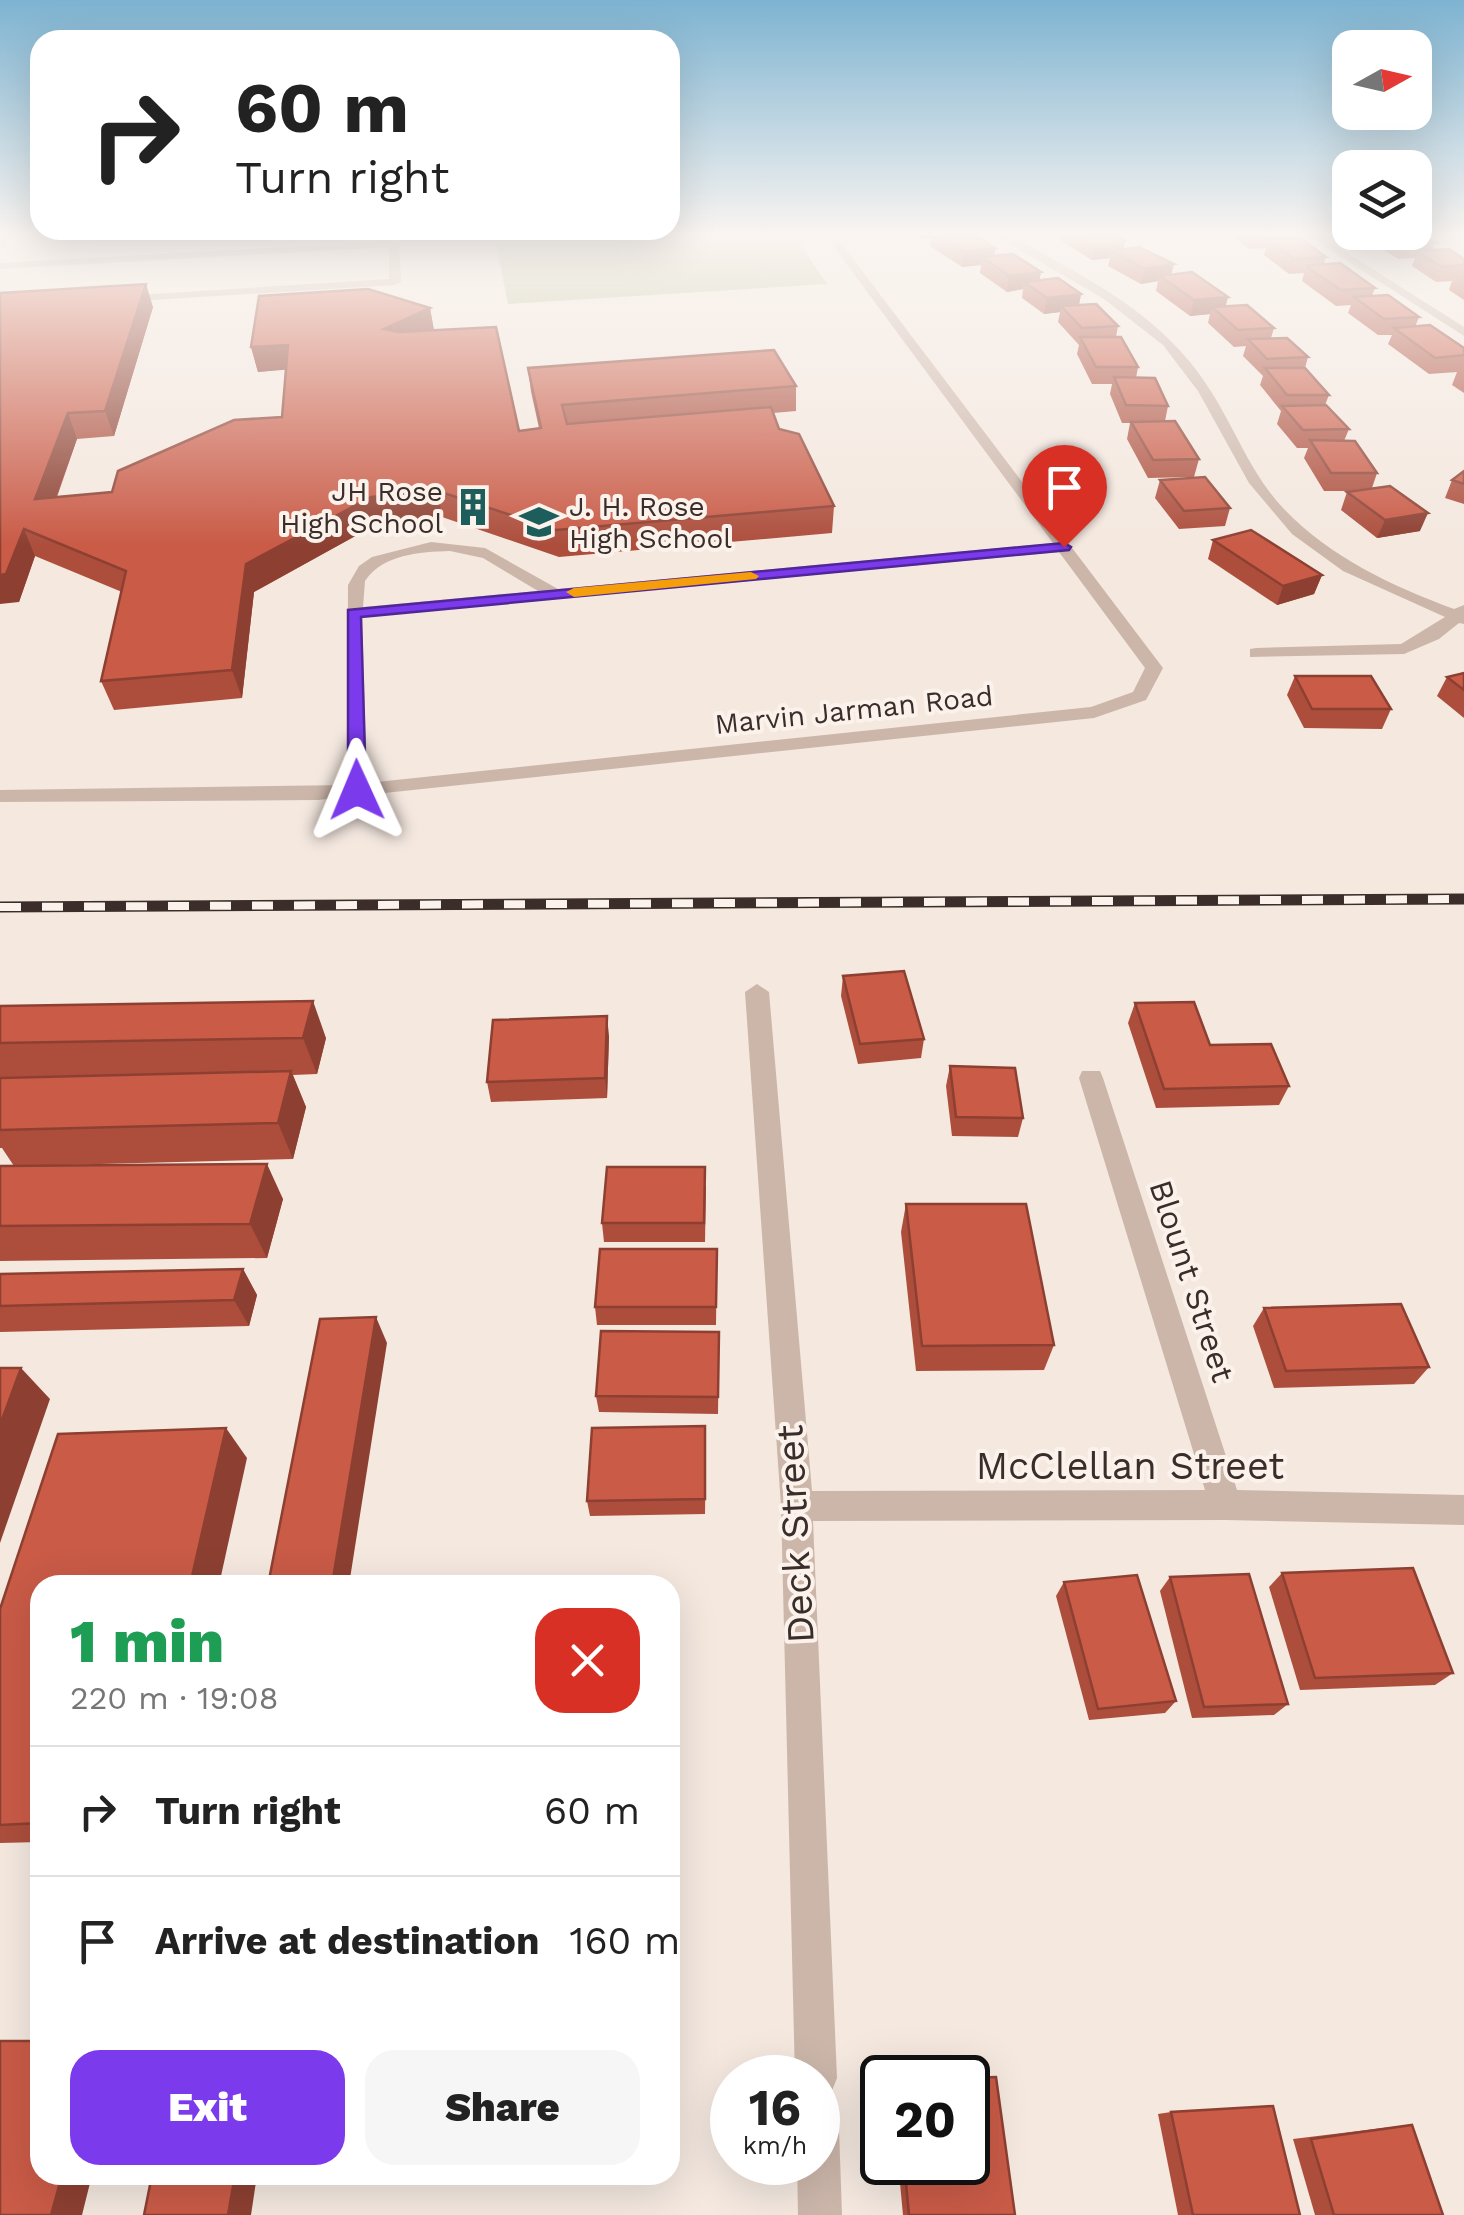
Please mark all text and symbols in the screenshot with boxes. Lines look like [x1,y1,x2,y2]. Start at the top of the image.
north arrow [1332,30,1432,130]
map controls [1332,30,1432,250]
text: 60 m [235,67,409,149]
icon: right [70,70,200,200]
button: layers [1332,150,1432,250]
text: Turn right [235,151,449,204]
pin [1022,445,1107,548]
icon: arrive [1037,460,1092,515]
place label: JH Rose High School [280,475,443,540]
building icon: JH Rose High School [452,486,494,528]
place label: J. H. Rose High School [569,490,732,555]
school or university icon: J. H. Rose High School [518,501,560,543]
street label: Marvin Jarman Road [713,679,995,741]
position arrow [305,738,409,842]
street label: Blount Street [1142,1175,1242,1387]
street label: Deck Street [767,1424,823,1644]
street label: McClellan Street [976,1444,1284,1488]
text: 1 min [70,1606,224,1677]
button: close [535,1608,640,1713]
text: 220 m · 19:08 [70,1679,278,1717]
icon: right [70,1784,125,1839]
text: Turn right [155,1789,341,1833]
text: 60 m [544,1789,640,1833]
icon: arrive [70,1914,125,1969]
text: Arrive at destination [155,1919,540,1963]
text: 160 m [570,1919,680,1963]
button: Exit [70,2050,345,2165]
button: Share [365,2050,640,2165]
speed limit sign: 20 [860,2055,990,2185]
text: 16 [749,2078,801,2137]
text: km/h [743,2131,807,2160]

